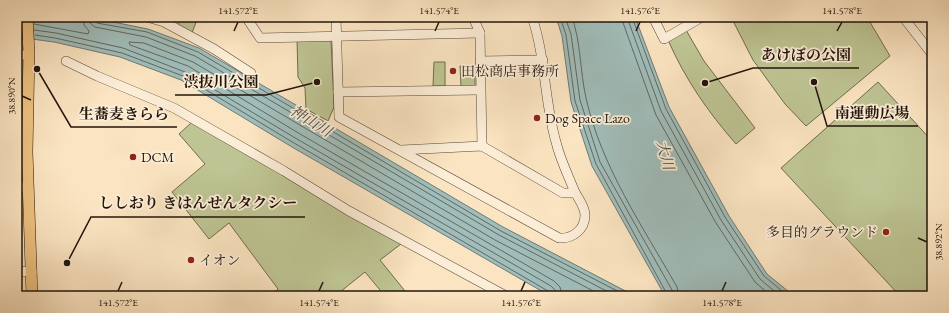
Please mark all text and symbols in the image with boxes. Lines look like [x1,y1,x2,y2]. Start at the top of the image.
text: 141.572°E [218,4,258,17]
text: 141.574°E [419,4,459,17]
text: 141.576°E [620,4,660,17]
text: 141.578°E [822,4,862,17]
callout: あけぼの公園 [753,41,859,68]
text: あけぼの公園 [761,45,851,64]
place label: 田松商店事務所 [461,62,559,80]
marker: 田松商店事務所 [448,66,458,76]
callout: 渋抜川公園 [175,68,266,95]
text: 渋抜川公園 [183,72,259,91]
text: 38.890°N [5,77,18,115]
callout: 南運動広場 [827,99,918,126]
callout: 生蕎麦きらら [71,100,177,127]
water label: 神山川 [287,101,337,142]
text: 南運動広場 [834,103,910,122]
text: 生蕎麦きらら [79,104,169,123]
place label: Dog Space Lazo [545,109,630,127]
marker: Dog Space Lazo [532,113,542,123]
water label: 大川 [652,138,679,174]
place label: DCM [141,148,174,166]
marker: DCM [128,152,138,162]
callout: ししおり きはんせんタクシー [91,190,305,217]
text: ししおり きはんせんタクシー [99,193,297,212]
place label: 多目的グラウンド [766,223,878,241]
text: 38.892°N [932,223,945,261]
marker: 多目的グラウンド [881,227,891,237]
place label: イオン [199,251,241,269]
marker: イオン [186,255,196,265]
text: 141.572°E [98,296,138,309]
text: 141.574°E [299,296,339,309]
text: 141.576°E [501,296,541,309]
text: 141.578°E [702,296,742,309]

